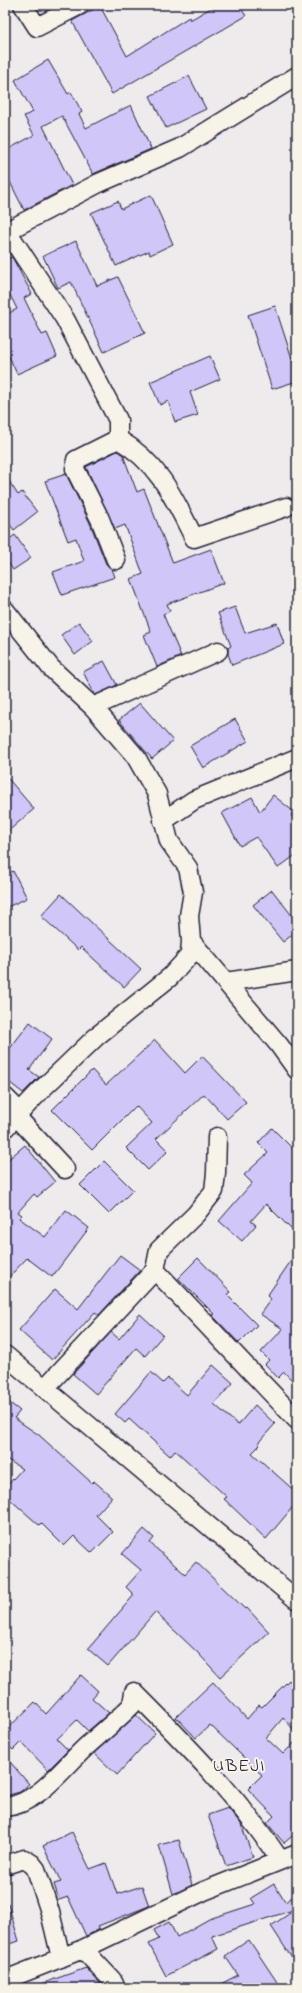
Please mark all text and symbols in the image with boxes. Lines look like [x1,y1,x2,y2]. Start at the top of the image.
district label: UBEJI [213,1754,265,1780]

